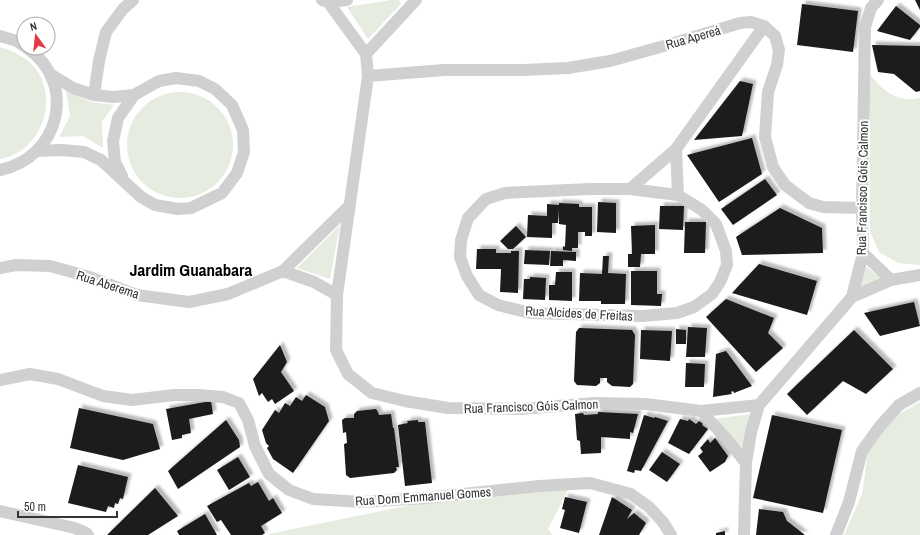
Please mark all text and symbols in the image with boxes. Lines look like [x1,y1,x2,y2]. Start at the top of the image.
north arrow [16,16,56,56]
text: N [28,19,38,34]
street label: Rua Apereá [664,22,723,53]
street label: Rua Francisco Góis Calmon [853,121,872,255]
district label: Jardim Guanabara [130,258,252,281]
street label: Rua Aberema [74,266,142,303]
street label: Rua Alcides de Freitas [525,302,633,325]
street label: Rua Francisco Góis Calmon [464,396,599,417]
street label: Rua Dom Emmanuel Gomes [354,483,492,510]
scale bar [18,493,117,519]
text: 50 m [24,499,46,515]

